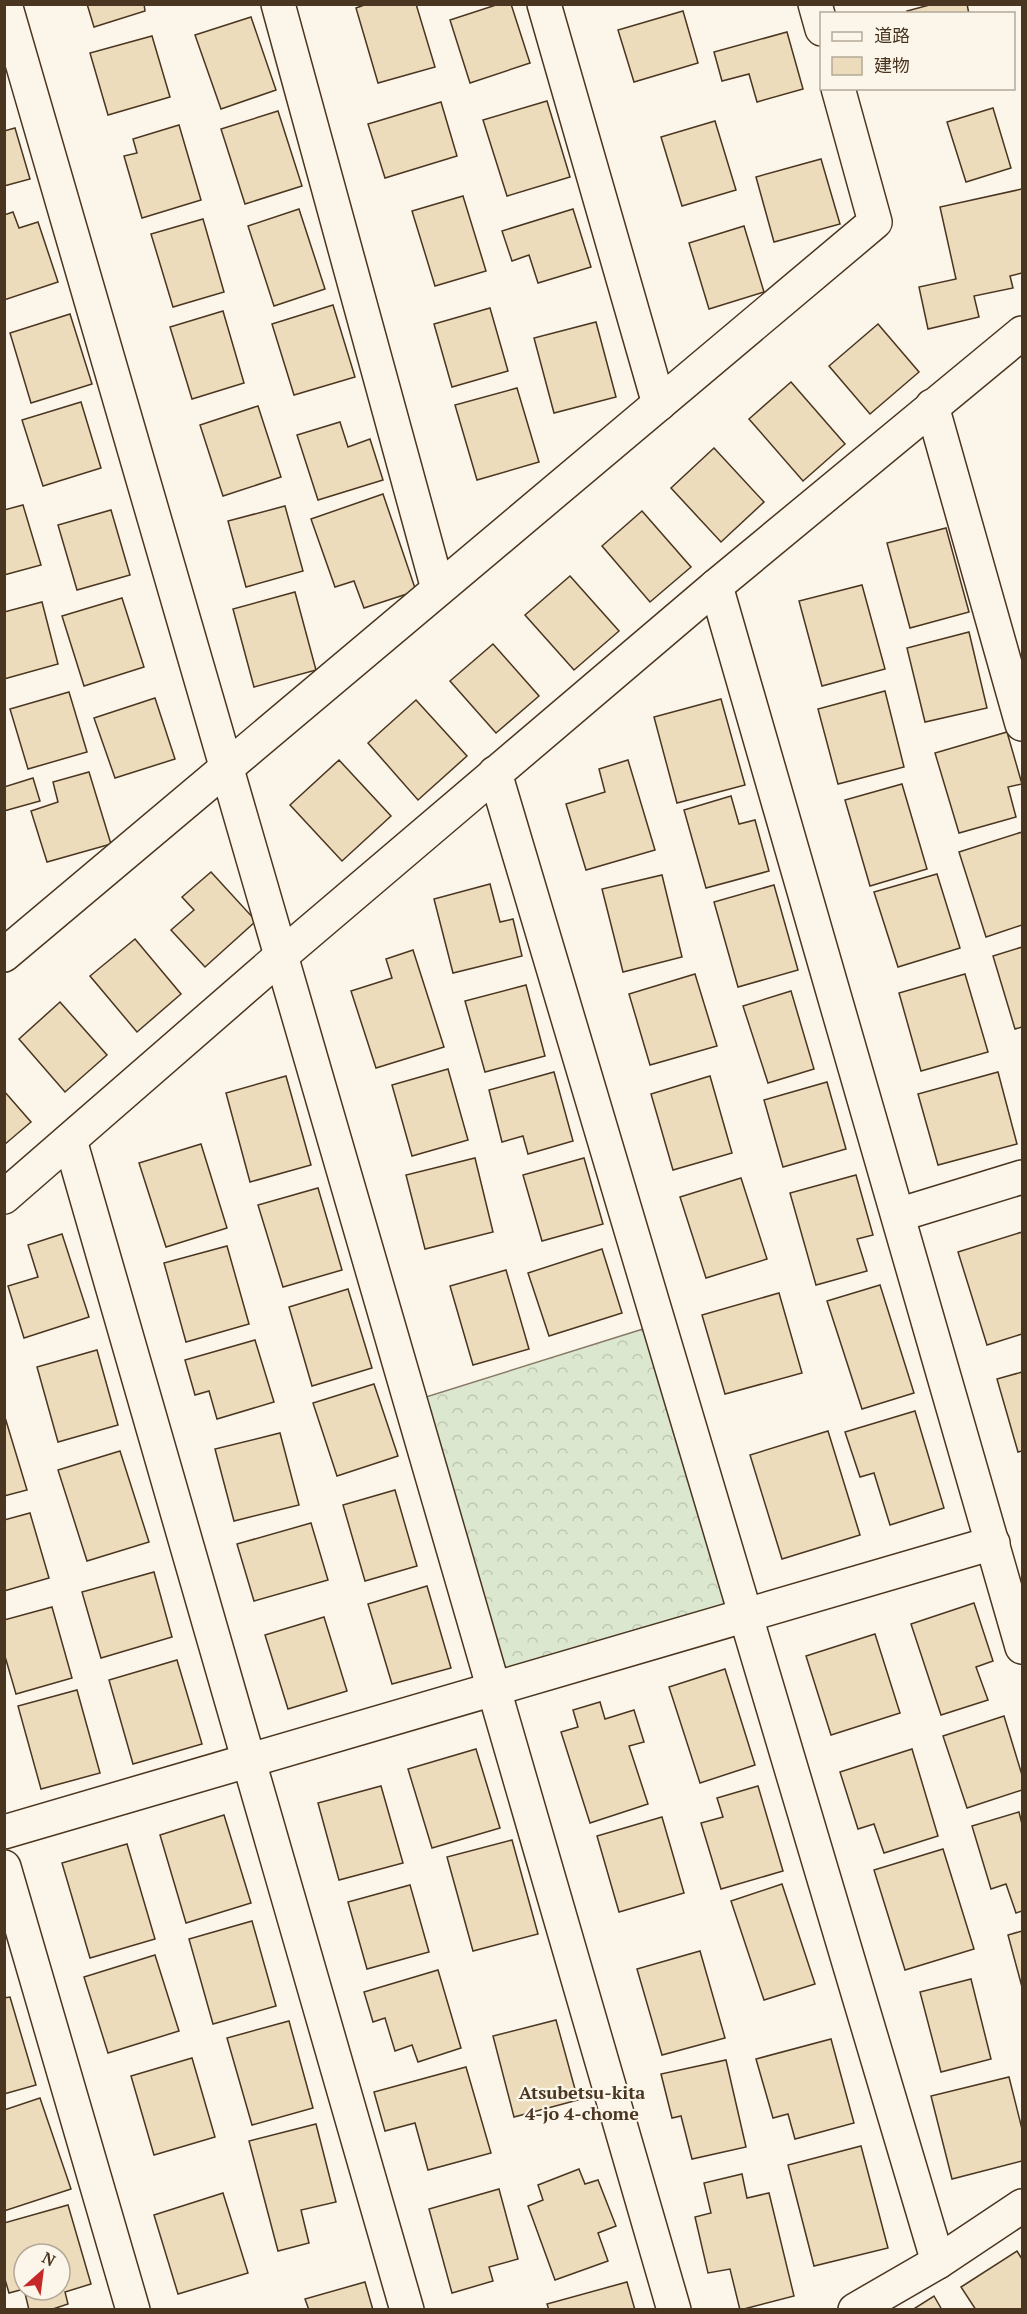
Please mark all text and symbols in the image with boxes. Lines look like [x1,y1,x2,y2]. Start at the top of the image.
legend [820,12,1015,90]
text: 道路 [874,23,910,47]
text: 建物 [874,53,910,77]
district label: Atsubetsu-kita 4-jo 4-chome [519,2080,645,2125]
north arrow [12,2242,72,2302]
text: N [39,2246,60,2271]

